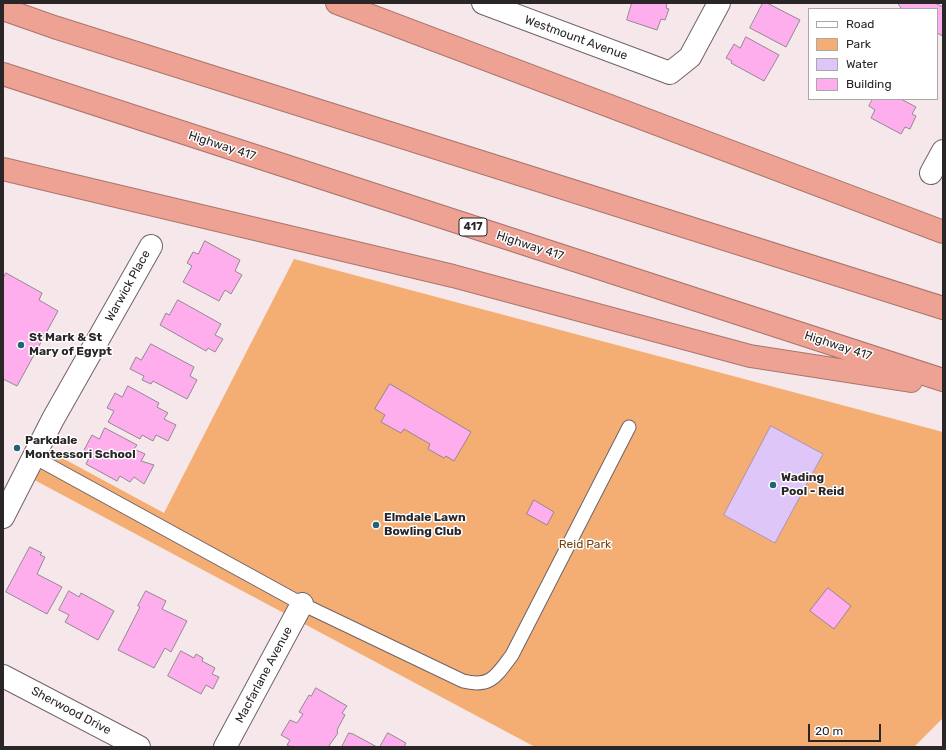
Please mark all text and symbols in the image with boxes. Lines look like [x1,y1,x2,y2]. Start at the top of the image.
legend [808,8,938,100]
street label: Westmount Avenue [523,13,629,63]
text: Road [846,17,874,31]
text: Park [846,37,871,51]
text: Water [846,57,878,71]
text: Building [846,77,892,91]
street label: Highway 417 [187,128,257,164]
road number: 417 [459,218,487,236]
street label: Highway 417 [495,228,565,264]
street label: Warwick Place [102,248,154,324]
street label: Highway 417 [803,328,873,364]
place label: St Mark & St Mary of Egypt [29,331,112,359]
marker: St Mark & St Mary of Egypt [16,340,26,350]
place label: Parkdale Montessori School [25,434,136,462]
marker: Parkdale Montessori School [12,443,22,453]
place label: Wading Pool - Reid [781,471,844,499]
marker: Wading Pool - Reid [768,480,778,490]
place label: Elmdale Lawn Bowling Club [384,511,466,539]
marker: Elmdale Lawn Bowling Club [371,520,381,530]
park label: Reid Park [559,538,611,552]
street label: Macfarlane Avenue [233,624,295,726]
street label: Sherwood Drive [29,684,113,738]
scale bar [810,716,883,742]
text: 20 m [815,724,843,738]

